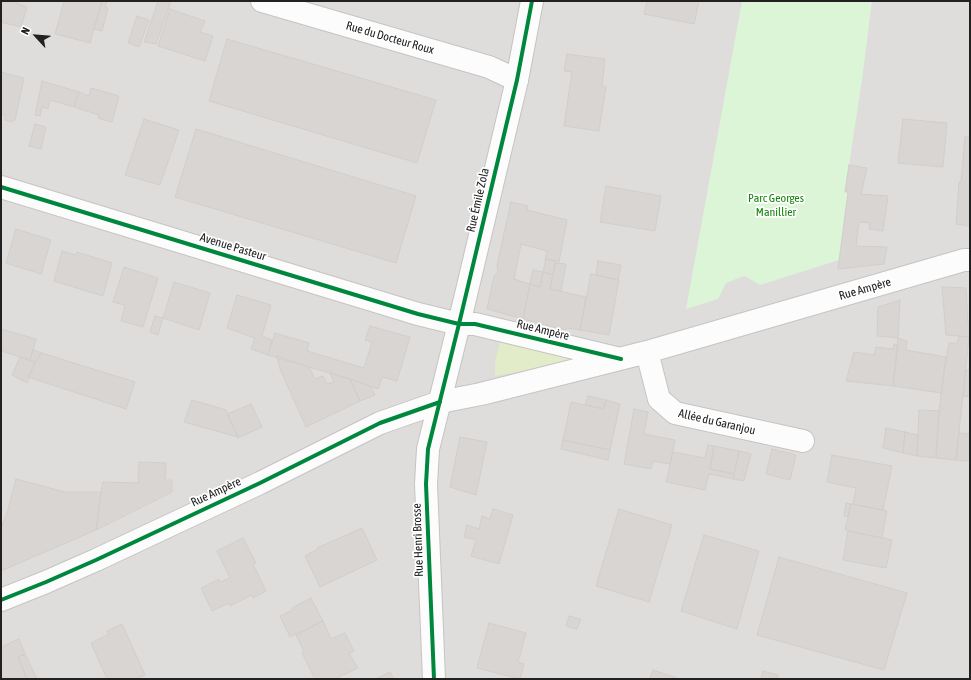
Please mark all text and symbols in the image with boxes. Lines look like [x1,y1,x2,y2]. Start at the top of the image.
north arrow [16,16,56,56]
street label: Rue du Docteur Roux [344,19,436,57]
text: N [18,25,32,36]
street label: Rue Émile Zola [464,167,492,233]
park label: Parc Georges Manillier [748,191,804,219]
street label: Avenue Pasteur [198,230,268,264]
street label: Rue Ampère [837,275,893,303]
street label: Rue Ampère [515,317,571,343]
street label: Allée du Garanjou [677,406,757,438]
street label: Rue Ampère [189,474,243,510]
street label: Rue Henri Brosse [410,503,426,577]

